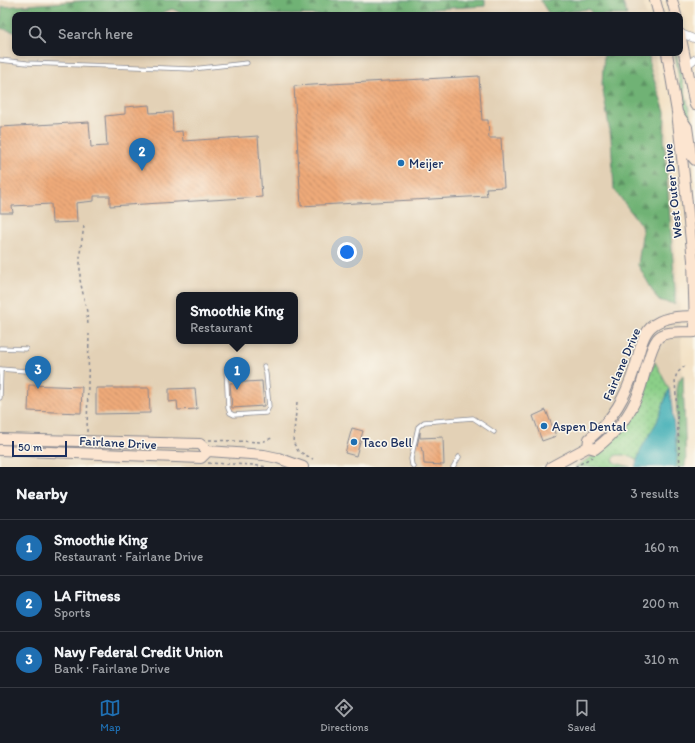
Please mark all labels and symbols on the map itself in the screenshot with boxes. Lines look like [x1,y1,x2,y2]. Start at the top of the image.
pin: 2 [129,138,155,171]
street label: West Outer Drive [660,143,685,239]
place label: Meijer [409,156,443,171]
marker: Meijer [396,158,406,168]
your location [337,242,357,262]
street label: Fairlane Drive [599,325,644,403]
pin: 3 [25,356,51,389]
pin: 1 [224,357,250,390]
place label: Aspen Dental [552,419,627,434]
marker: Aspen Dental [539,421,549,431]
street label: Fairlane Drive [79,433,157,452]
place label: Taco Bell [362,435,413,450]
marker: Taco Bell [349,437,359,447]
scale bar [12,439,67,458]

